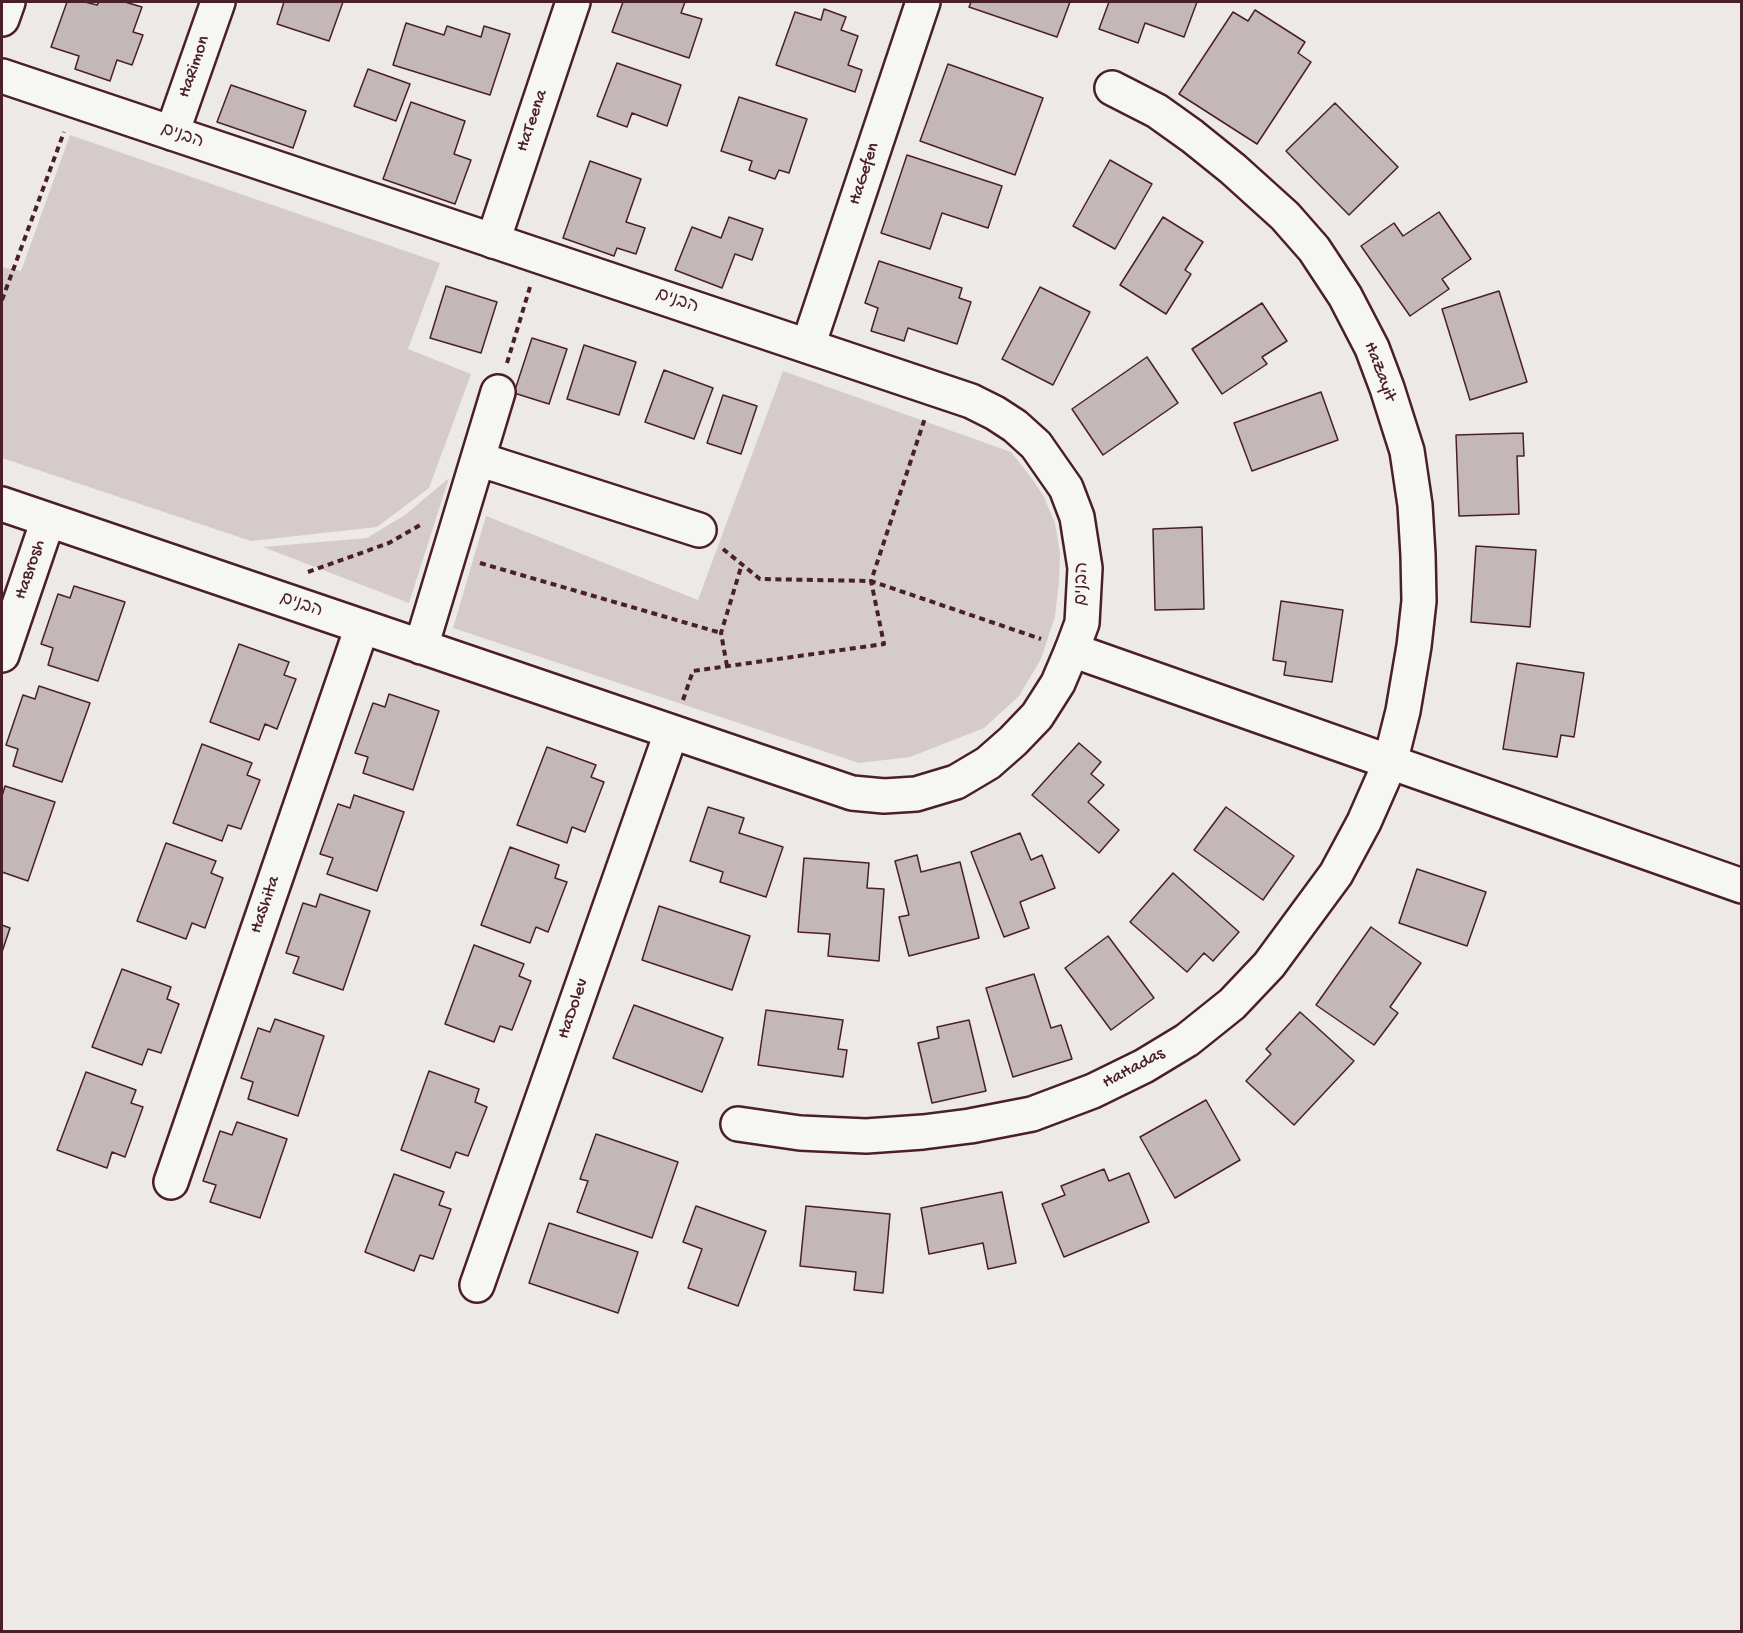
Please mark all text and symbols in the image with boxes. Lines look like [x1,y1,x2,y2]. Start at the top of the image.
street label: HaRimon [174,33,216,101]
street label: HaTeena [512,87,554,155]
street label: הבנים [158,120,206,154]
street label: HaGefen [845,140,885,208]
street label: הבנים [653,285,701,319]
street label: HaZayit [1358,339,1400,405]
street label: HaBrosh [11,537,51,603]
street label: הבנים [1072,562,1094,606]
street label: הבנים [277,589,325,623]
street label: HaShita [246,873,286,937]
street label: HaDolev [554,976,594,1042]
street label: HaHadas [1099,1044,1169,1094]

